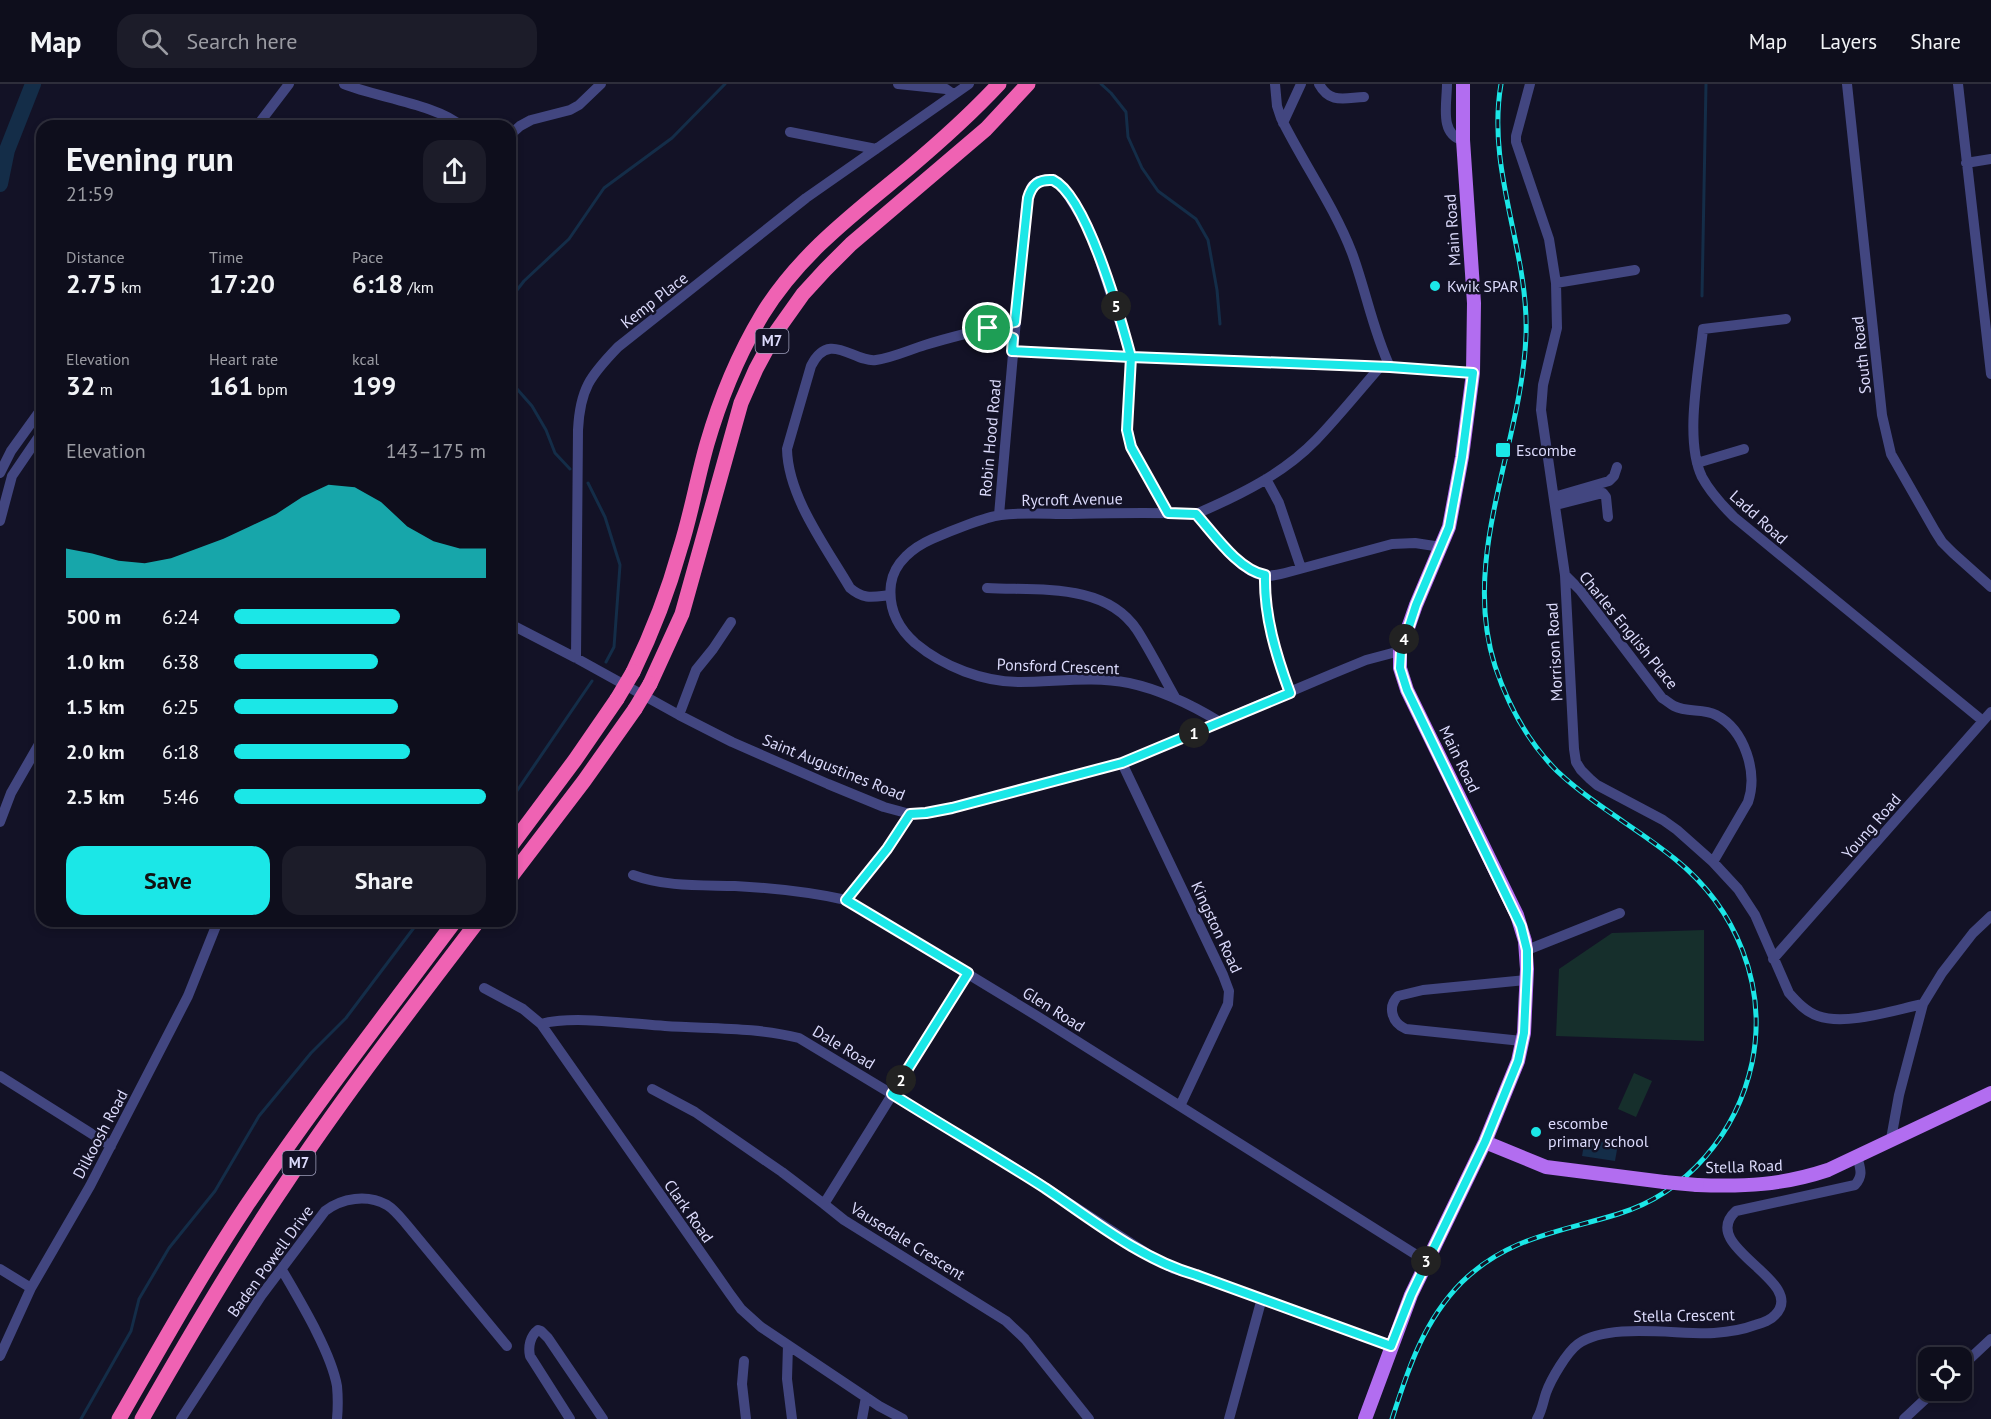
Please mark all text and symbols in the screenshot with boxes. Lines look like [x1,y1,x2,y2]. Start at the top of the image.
search box [117,14,537,68]
text: Map [30,23,81,60]
icon: search [138,25,171,58]
text: Search here [186,27,297,55]
text: Map [1749,28,1787,55]
text: Layers [1820,28,1877,55]
text: Share [1910,28,1961,55]
text: Evening run [66,137,234,180]
button: share [423,140,486,203]
text: 21:59 [66,181,114,207]
street label: Main Road [1440,193,1464,267]
text: Distance [66,247,125,267]
text: Time [209,247,243,267]
text: Pace [352,247,383,267]
text: 2.75 [66,267,117,300]
text: 17:20 [209,267,275,300]
text: 6:18 [352,267,403,300]
street label: Kemp Place [616,268,692,332]
place label: Kwik SPAR [1447,276,1519,296]
text: km [117,277,142,297]
text: /km [403,277,434,297]
marker: Kwik SPAR [1428,279,1442,293]
pin: 5 [1101,291,1131,321]
text: 5 [1111,296,1121,316]
pin [962,302,1013,353]
icon: arrive [971,311,1004,344]
street label: South Road [1847,315,1875,395]
road number: M7 [756,329,788,353]
text: Elevation [66,349,130,369]
text: Heart rate [209,349,278,369]
text: kcal [352,349,379,369]
text: 32 [66,369,95,402]
text: 161 [209,369,253,402]
text: 199 [352,369,396,402]
street label: Robin Hood Road [975,378,1005,498]
text: m [95,379,113,399]
text: bpm [253,379,288,399]
text: Elevation [66,438,146,464]
text: 143–175 m [386,438,486,464]
place label: Escombe [1516,440,1577,460]
marker: Escombe [1494,441,1512,459]
street label: Ladd Road [1726,486,1792,548]
street label: Rycroft Avenue [1021,488,1123,510]
street label: Charles English Place [1575,567,1683,693]
street label: Morrison Road [1541,602,1567,702]
text: 500 m [66,604,121,630]
text: 6:24 [162,604,199,630]
pin: 4 [1389,624,1419,654]
text: 4 [1399,629,1409,649]
text: 1.0 km [66,649,125,675]
text: 6:38 [162,649,199,675]
street label: Ponsford Crescent [996,654,1120,678]
text: 1.5 km [66,694,125,720]
text: 6:25 [162,694,199,720]
pin: 1 [1179,718,1209,748]
street label: Main Road [1435,722,1485,796]
text: 1 [1189,723,1199,743]
street label: Saint Augustines Road [760,729,908,805]
text: 2.0 km [66,739,125,765]
text: 6:18 [162,739,199,765]
text: 2.5 km [66,784,125,810]
text: 5:46 [162,784,199,810]
street label: Young Road [1837,789,1905,863]
button: Save [66,846,270,915]
button: Share [282,846,486,915]
street label: Kingston Road [1187,878,1247,976]
street label: Glen Road [1019,982,1089,1036]
street label: Dale Road [809,1021,879,1073]
pin: 2 [886,1065,916,1095]
text: 2 [896,1070,906,1090]
street label: Dilkoosh Road [68,1086,132,1182]
place label: escombe primary school [1548,1113,1649,1151]
marker: escombe primary school [1529,1125,1543,1139]
road number: M7 [282,1151,316,1175]
street label: Stella Road [1705,1155,1783,1177]
street label: Clark Road [660,1176,718,1246]
street label: Vausedale Crescent [846,1197,970,1285]
street label: Baden Powell Drive [223,1201,317,1321]
pin: 3 [1411,1246,1441,1276]
text: 3 [1421,1251,1431,1271]
street label: Stella Crescent [1633,1304,1736,1326]
map controls [1918,1347,1972,1401]
button: locate [1918,1347,1972,1401]

